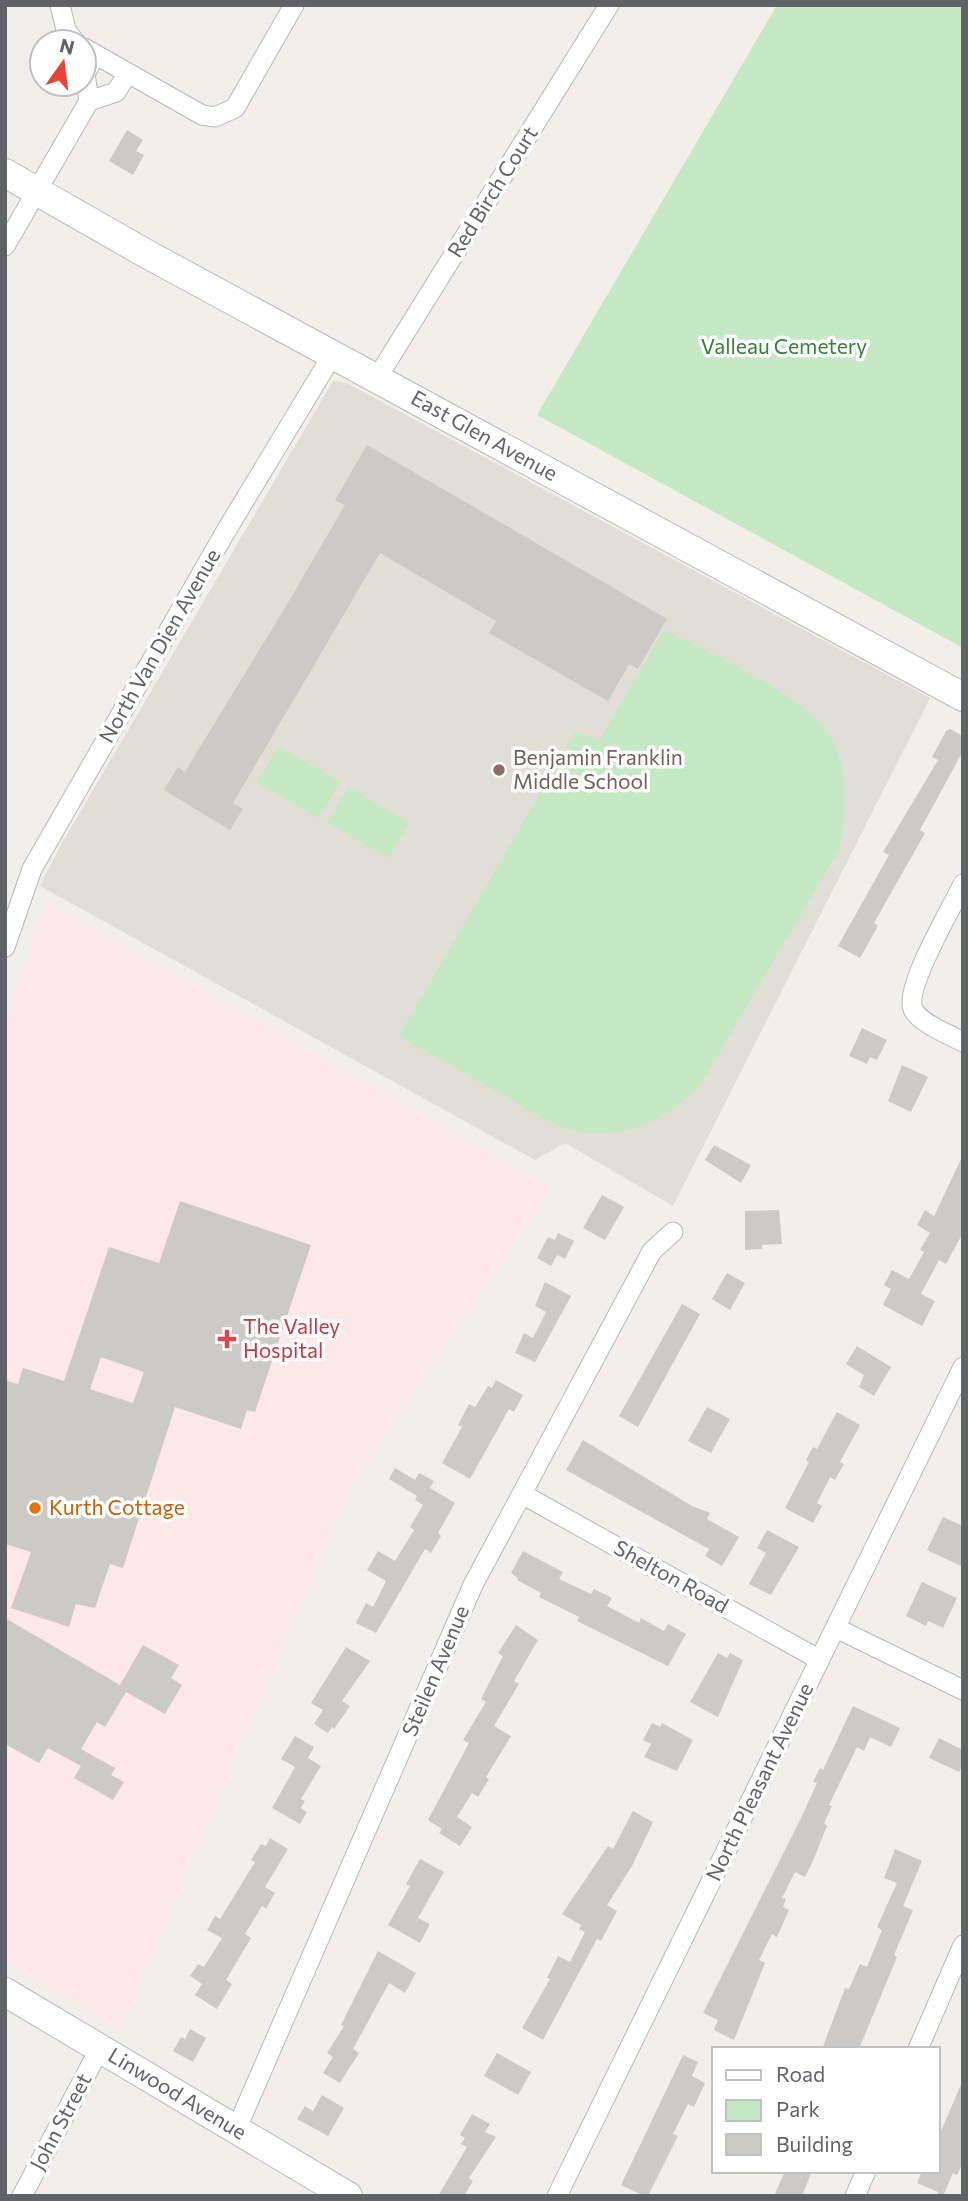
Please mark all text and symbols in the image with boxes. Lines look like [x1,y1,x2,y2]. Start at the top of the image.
north arrow [28,28,98,98]
text: N [58,33,77,59]
street label: Red Birch Court [441,121,542,261]
park label: Valleau Cemetery [701,333,867,358]
street label: East Glen Avenue [407,384,562,485]
street label: North Van Dien Avenue [93,544,224,747]
place label: Benjamin Franklin Middle School [513,744,683,793]
marker: Benjamin Franklin Middle School [491,762,507,778]
place label: The Valley Hospital [243,1313,340,1362]
marker: The Valley Hospital [217,1329,237,1349]
place label: Kurth Cottage [49,1494,185,1519]
marker: Kurth Cottage [27,1500,43,1516]
street label: Shelton Road [610,1534,733,1617]
street label: Steilen Avenue [396,1601,473,1740]
street label: North Pleasant Avenue [700,1678,817,1884]
street label: Linwood Avenue [104,2042,251,2144]
legend [712,2047,940,2173]
text: Road [776,2061,825,2086]
street label: John Street [24,2069,96,2174]
text: Park [776,2096,820,2121]
text: Building [776,2131,853,2156]

